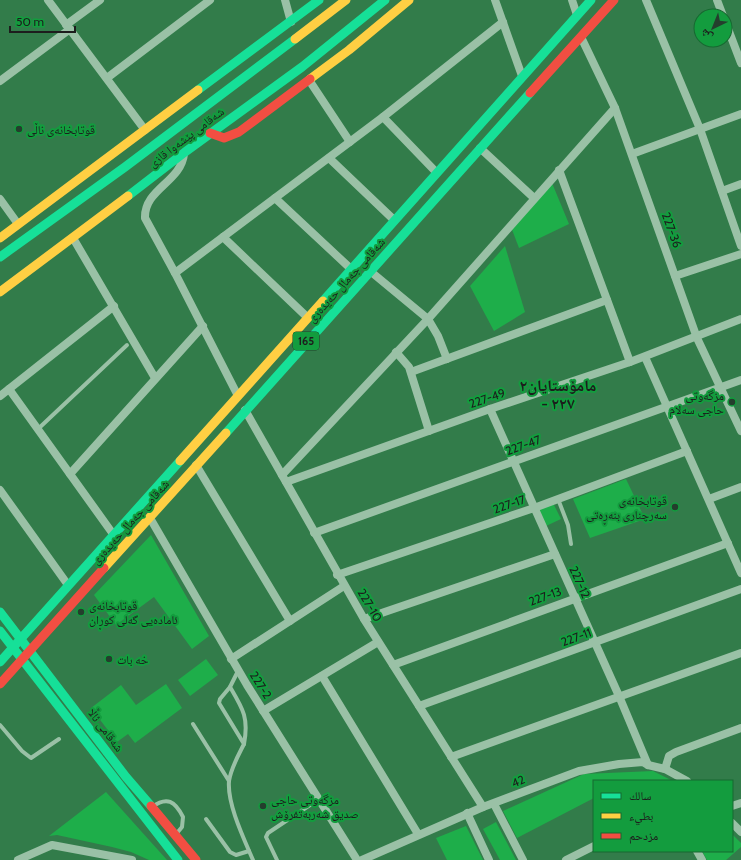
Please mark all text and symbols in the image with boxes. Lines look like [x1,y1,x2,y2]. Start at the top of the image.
scale bar [10,8,75,34]
north arrow [693,8,733,48]
text: 50 m [16,14,44,29]
text: ش [697,25,716,44]
street label: شەقامی پێشەوا قازی [145,104,227,171]
place label: قوتابخانەی ناڵی [27,122,95,137]
marker: قوتابخانەی ناڵی [14,124,24,134]
street label: 227-36 [659,210,685,250]
street label: شەقامی جەمال حەیدەری [304,234,388,326]
road number: 165 [293,332,319,350]
district label: مامۆستایان٢ - ٢٢٧ [520,376,596,413]
street label: 227-49 [467,385,507,411]
place label: مزگەوتی حاجی سەلام [669,388,724,418]
marker: مزگەوتی حاجی سەلام [727,397,737,407]
street label: 227-47 [503,432,543,458]
street label: شەقامی جەمال حەیدەری [88,476,172,568]
street label: 227-17 [491,491,527,517]
place label: قوتابخانەی سەرچناری بنەڕەتی [586,493,667,524]
marker: قوتابخانەی سەرچناری بنەڕەتی [670,502,680,512]
street label: 227-12 [566,564,594,600]
street label: 227-13 [527,583,563,609]
street label: 227-10 [354,586,386,624]
place label: قوتابخانەی ئامادەیی گەلی کوڕان [89,598,178,629]
marker: قوتابخانەی ئامادەیی گەلی کوڕان [76,607,86,617]
street label: 227-11 [559,625,593,649]
place label: خه بات [117,652,149,667]
marker: خه بات [104,654,114,664]
street label: 227-2 [247,668,275,702]
street label: شه‌قامی ئاڵا [85,705,128,755]
street label: 42 [509,772,527,790]
legend [593,780,733,852]
text: سالك [629,788,651,803]
place label: مزگەوتی حاجی صدیق شەربەتفرۆش [271,792,359,821]
marker: مزگەوتی حاجی صدیق شەربەتفرۆش [258,801,268,811]
text: بطيء [629,808,653,826]
text: مزدحم [629,828,658,844]

